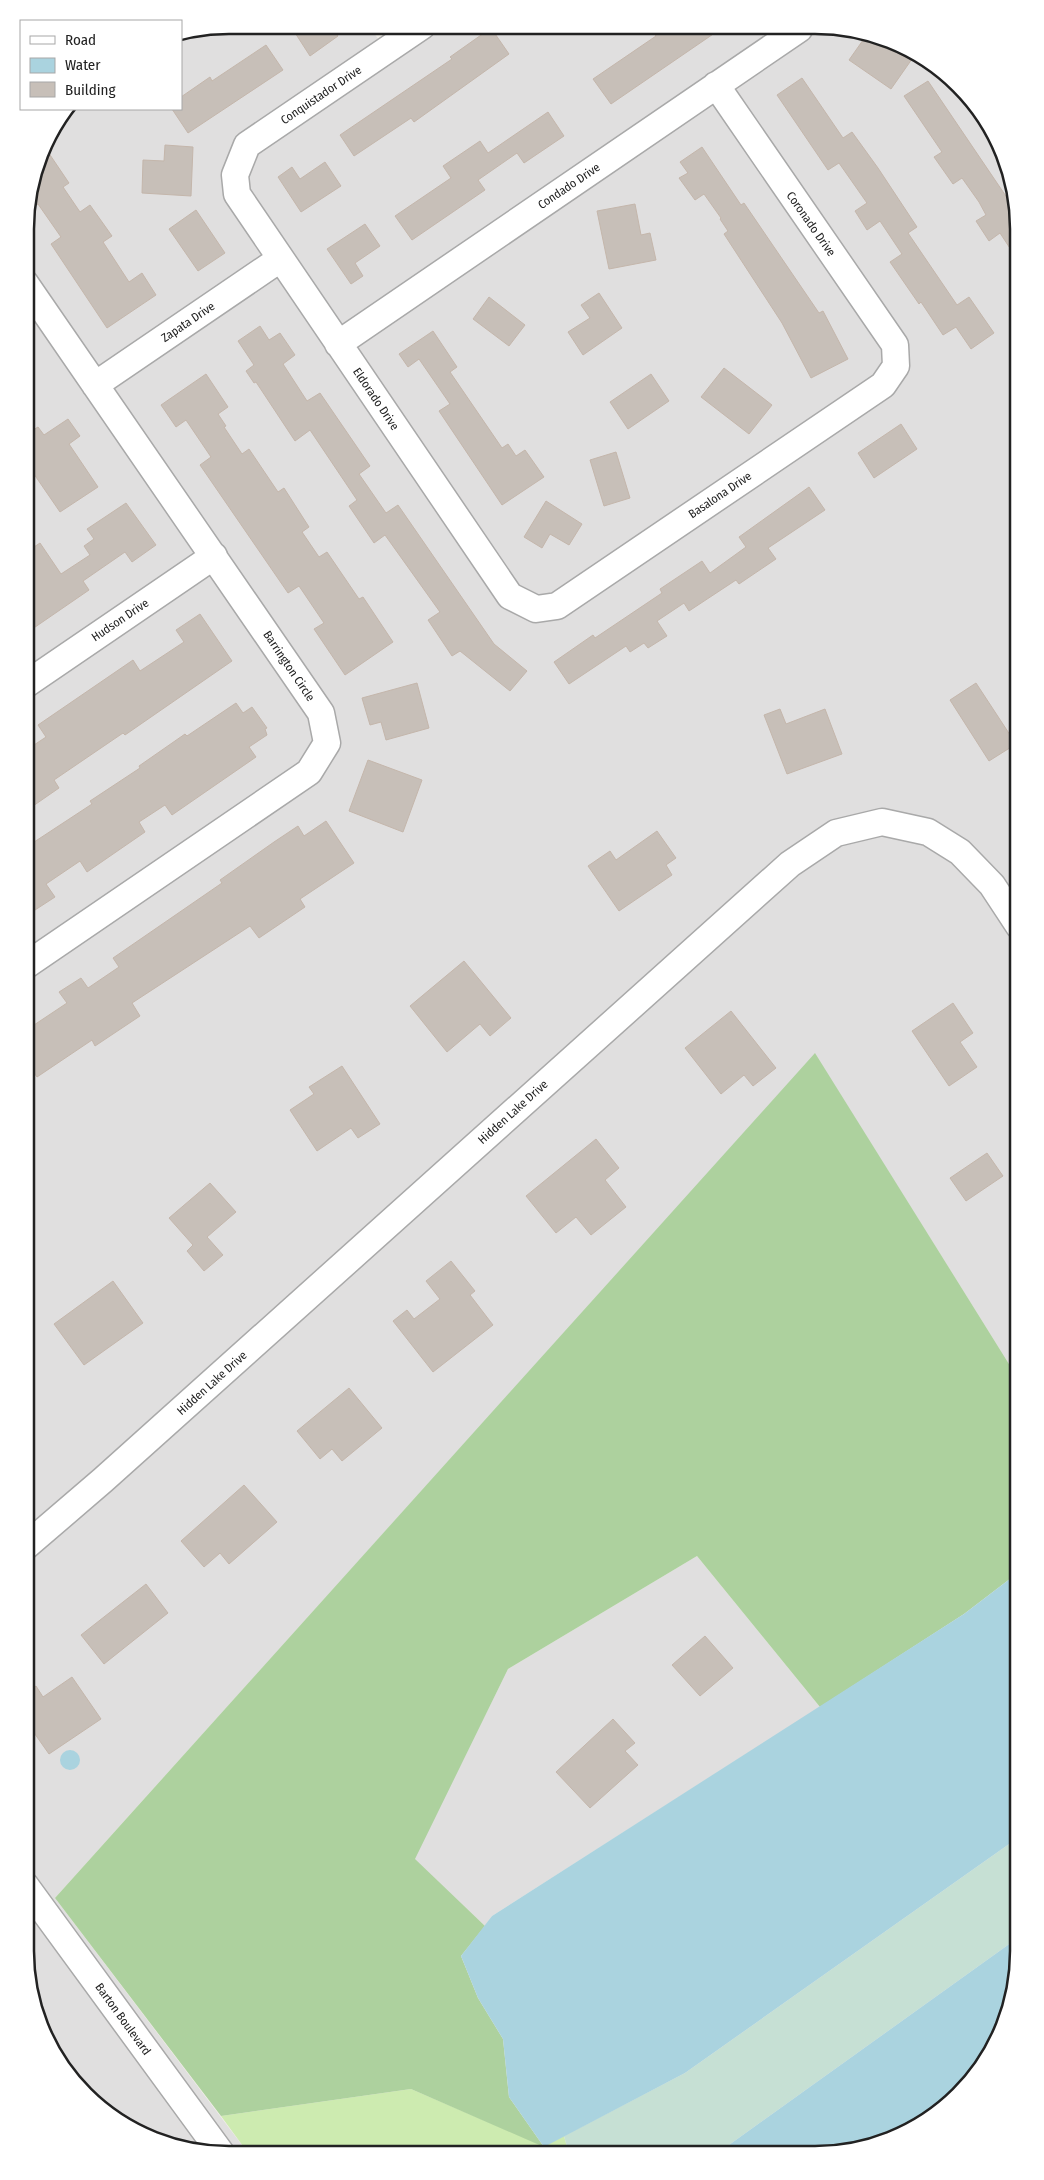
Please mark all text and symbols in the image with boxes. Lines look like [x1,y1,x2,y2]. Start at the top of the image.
legend [20,20,182,110]
text: Road [65,31,96,49]
text: Water [65,56,101,74]
street label: Conquistador Drive [278,63,364,127]
text: Building [65,81,116,99]
street label: Condado Drive [535,160,603,212]
street label: Coronado Drive [784,189,838,259]
street label: Zapata Drive [159,299,217,345]
street label: Eldorado Drive [350,365,402,433]
street label: Basalona Drive [686,469,754,521]
street label: Hudson Drive [89,596,151,644]
street label: Barrington Circle [260,628,318,704]
street label: Hidden Lake Drive [475,1077,551,1147]
street label: Hidden Lake Drive [174,1348,250,1418]
street label: Barton Boulevard [92,1980,154,2058]

